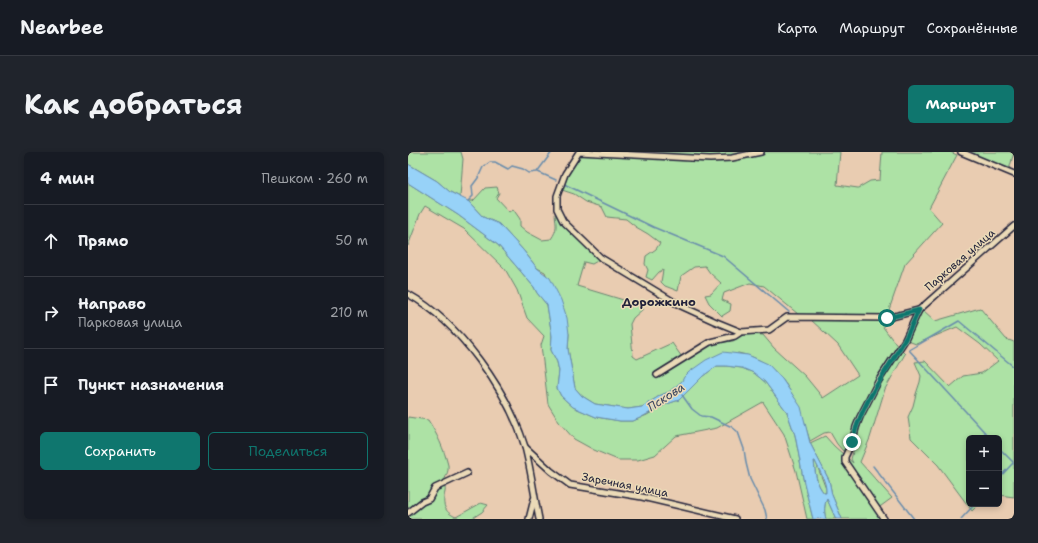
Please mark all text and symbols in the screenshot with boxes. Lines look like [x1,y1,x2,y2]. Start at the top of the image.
text: Nearbee [20,15,104,40]
text: Карта [777,19,817,37]
text: Маршрут [839,19,905,37]
text: Сохранённые [927,19,1018,37]
text: Как добраться [24,85,243,123]
button: Маршрут [908,85,1014,123]
text: 4 мин [40,167,95,189]
text: Пешком · 260 m [262,170,368,187]
street label: Парковая улица [922,225,998,295]
icon: ahead [40,230,62,252]
text: Прямо [78,231,128,251]
text: 50 m [335,232,368,249]
text: Направо [78,294,146,314]
district label: Дорожкино [622,294,696,310]
icon: right [40,302,62,324]
text: 210 m [330,304,368,321]
route start [878,309,896,327]
text: Парковая улица [78,314,182,331]
icon: arrive [40,374,62,396]
text: Пункт назначения [78,375,224,395]
water label: Пскова [644,379,688,415]
button: Сохранить [40,432,200,470]
button: Поделиться [208,432,368,470]
route end [843,433,861,451]
map controls [966,435,1002,507]
button: + [966,435,1002,471]
street label: Заречная улица [581,469,670,501]
button: − [966,471,1002,507]

